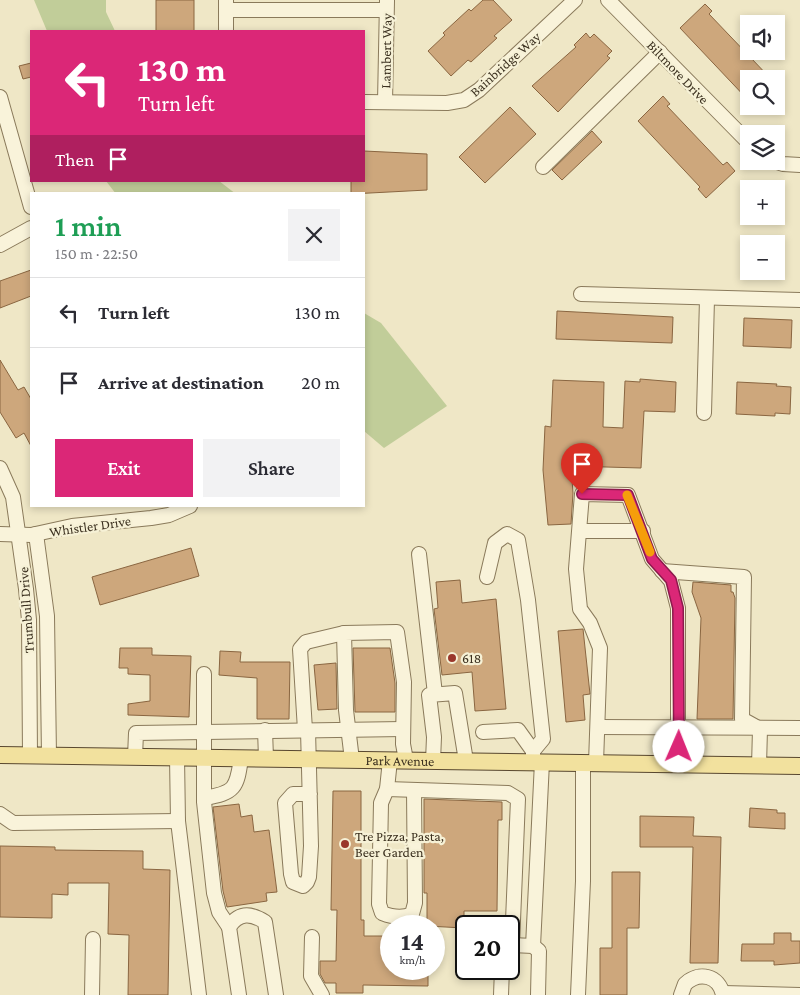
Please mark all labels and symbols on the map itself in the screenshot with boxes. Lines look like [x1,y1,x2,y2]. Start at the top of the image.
street label: Lambert Way [377,13,395,89]
street label: Bainbridge Way [467,28,544,100]
street label: Biltmore Drive [644,37,712,107]
pin [561,443,603,494]
street label: Whistler Drive [48,512,132,540]
street label: Trumbull Drive [15,566,37,654]
place label: 618 [462,650,481,666]
marker: 618 [446,652,458,664]
position arrow [652,720,704,772]
street label: Park Avenue [365,752,434,769]
place label: Tre Pizza, Pasta, Beer Garden [355,828,444,860]
marker: Tre Pizza, Pasta, Beer Garden [339,838,351,850]
speed limit sign: 20 [455,915,520,980]

